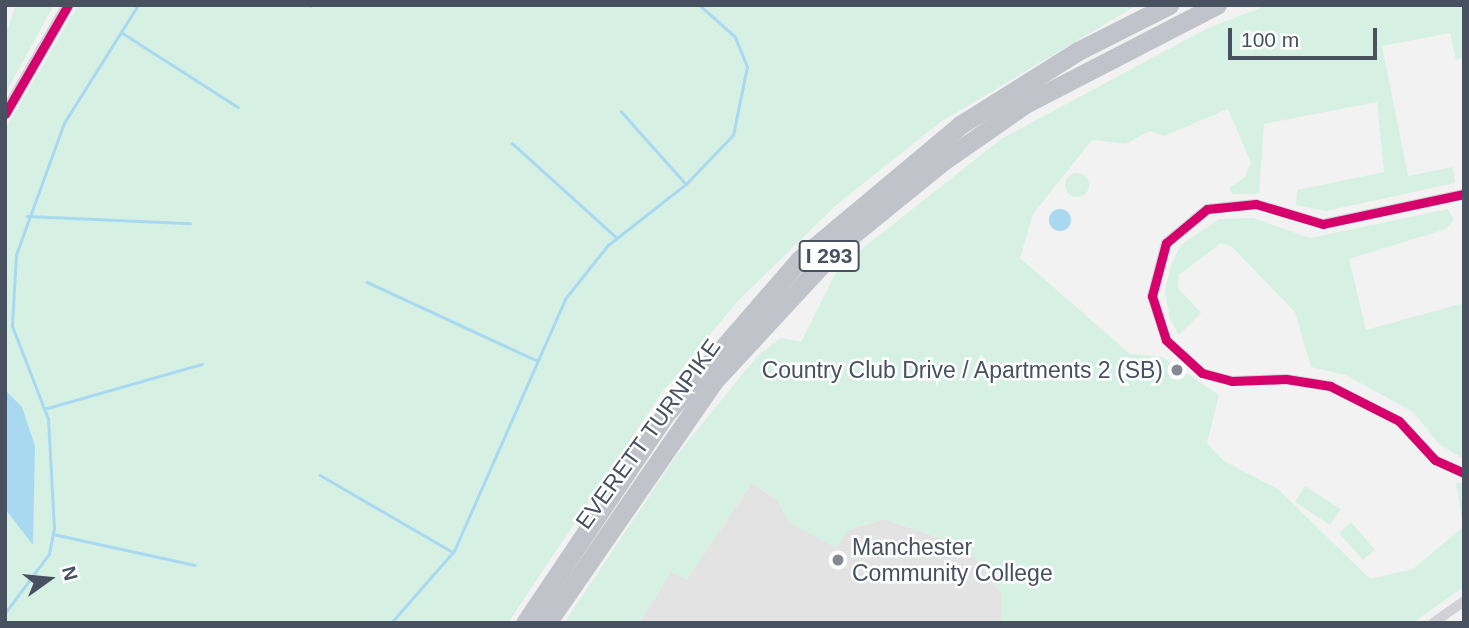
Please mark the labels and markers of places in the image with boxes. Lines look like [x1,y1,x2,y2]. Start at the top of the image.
place label: Country Club Drive / Apartments 2 (SB) [760,356,1163,384]
marker: Country Club Drive / Apartments 2 (SB) [1169,362,1185,378]
place label: Manchester Community College [852,533,1053,587]
marker: Manchester Community College [830,552,846,568]

